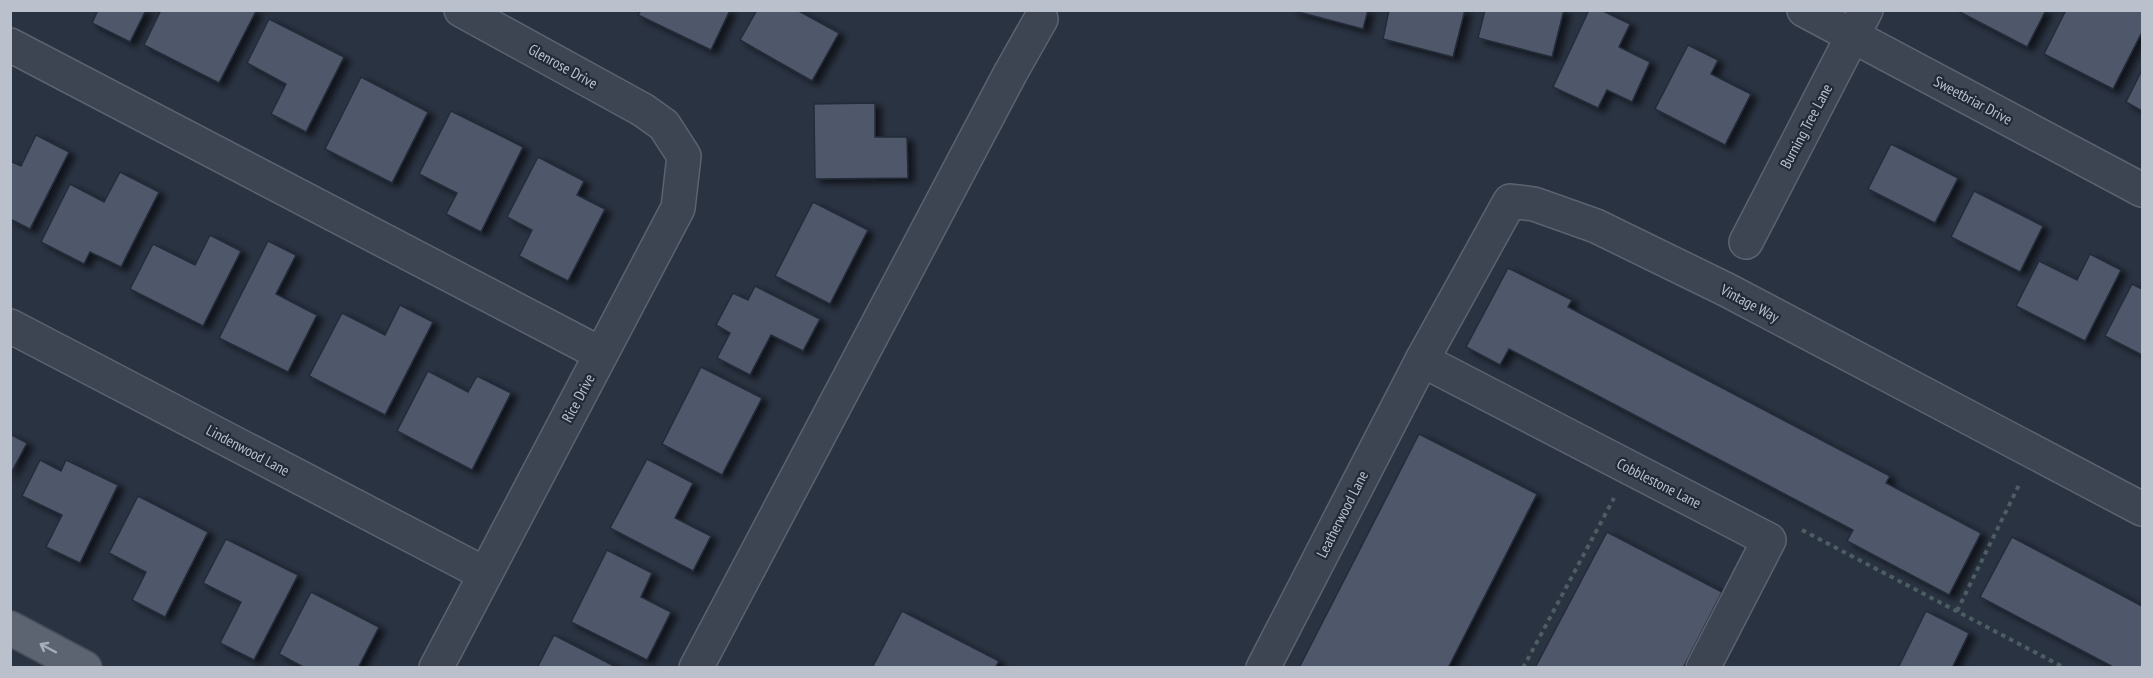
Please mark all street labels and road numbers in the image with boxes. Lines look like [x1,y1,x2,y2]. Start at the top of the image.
street label: Glenrose Drive [525,39,601,93]
street label: Sweetbriar Drive [1931,71,2015,129]
street label: Burning Tree Lane [1776,80,1836,172]
street label: Vintage Way [1717,279,1783,327]
street label: Rice Drive [557,371,599,425]
street label: Lindenwood Lane [203,420,293,480]
street label: Cobblestone Lane [1614,454,1704,512]
street label: Leatherwood Lane [1312,467,1372,561]

